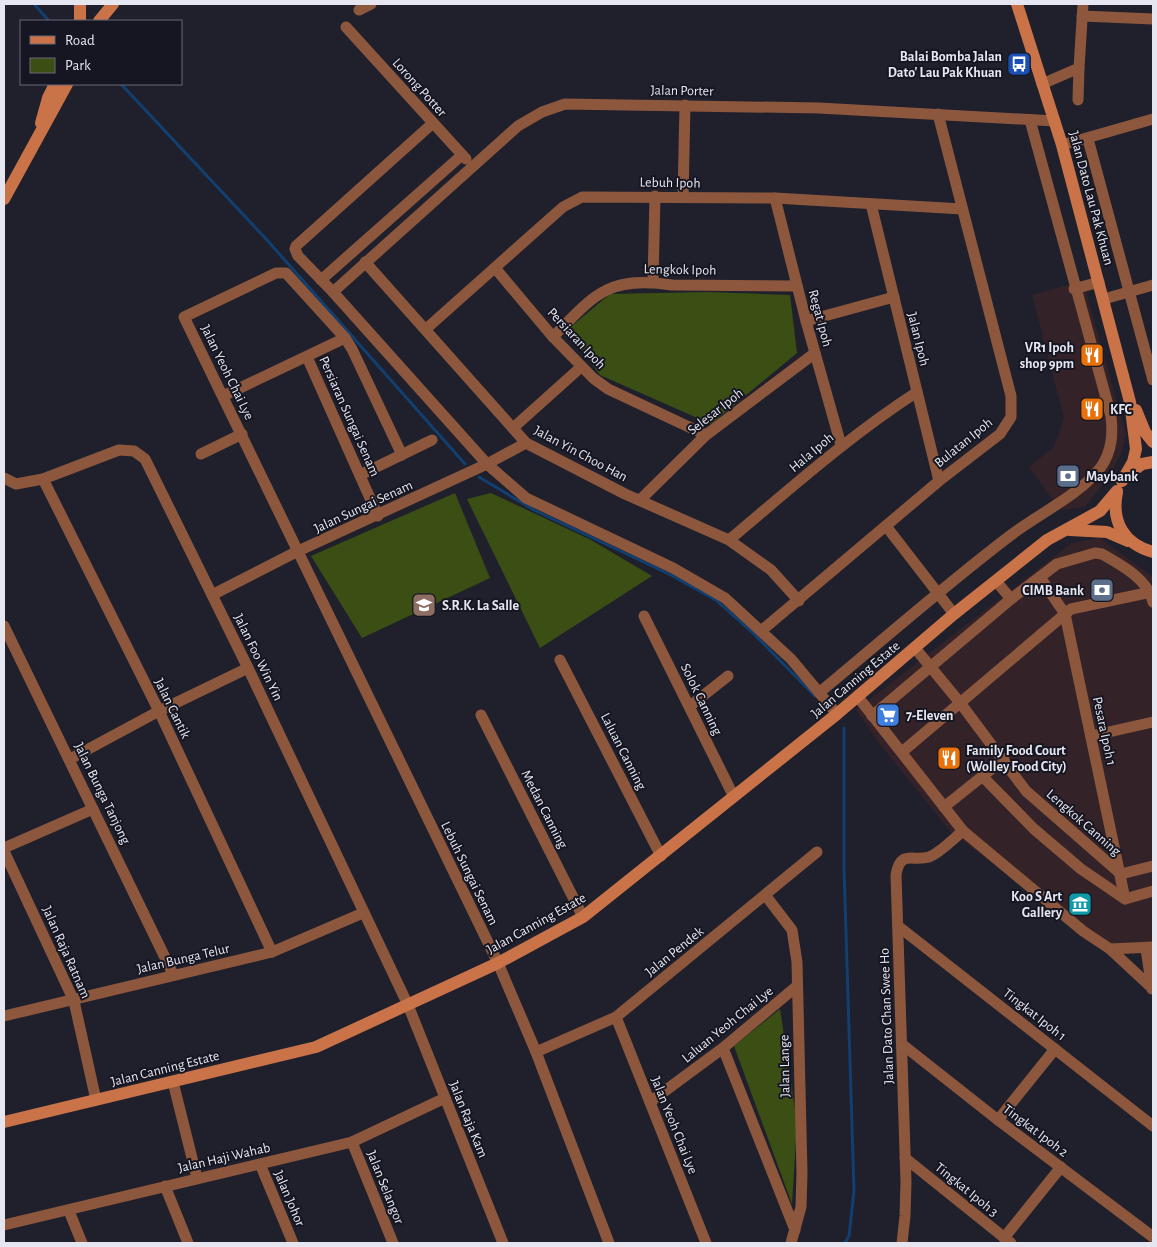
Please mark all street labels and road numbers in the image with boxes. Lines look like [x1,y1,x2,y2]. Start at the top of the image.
street label: Lorong Potter [390,56,449,120]
street label: Jalan Porter [650,83,714,99]
street label: Jalan Dato Lau Pak Khuan [1066,130,1116,267]
street label: Lebuh Ipoh [639,175,701,191]
street label: Lengkok Ipoh [643,262,717,278]
street label: Regat Ipoh [806,288,834,348]
street label: Persiaran Ipoh [545,305,608,372]
street label: Jalan Ipoh [905,311,931,368]
street label: Jalan Yeoh Chai Lye [198,323,256,422]
street label: Persiaran Sungai Senam [316,354,382,479]
street label: Selesar Ipoh [685,386,746,438]
street label: Bulatan Ipoh [932,415,995,470]
street label: Jalan Yin Choo Han [532,423,630,484]
street label: Hala Ipoh [787,430,836,475]
street label: Jalan Sungai Senam [312,478,415,536]
street label: Jalan Foo Win Yin [231,612,285,703]
street label: Jalan Canning Estate [809,639,903,721]
street label: Solok Canning [678,662,724,738]
street label: Jalan Cantik [152,676,193,741]
street label: Pesara Ipoh 1 [1090,696,1118,767]
street label: Laluan Canning [598,711,649,792]
street label: Jalan Bunga Tanjong [71,740,133,847]
street label: Medan Canning [518,768,570,851]
street label: Lengkok Canning [1044,787,1123,859]
street label: Lebuh Sungai Senam [438,820,500,927]
street label: Jalan Canning Estate [485,891,588,957]
street label: Jalan Raja Ratnam [39,904,93,1001]
street label: Jalan Pendek [643,924,707,979]
street label: Jalan Bunga Telur [136,941,231,976]
street label: Jalan Dato Chan Swee Ho [878,948,896,1084]
street label: Laluan Yeoh Chai Lye [679,984,776,1066]
street label: Tingkat Ipoh 1 [1000,986,1069,1044]
street label: Jalan Lange [777,1035,793,1097]
street label: Jalan Canning Estate [110,1049,221,1089]
street label: Jalan Yeoh Chai Lye [648,1075,700,1176]
street label: Jalan Raja Kam [446,1079,490,1160]
street label: Tingkat Ipoh 2 [1000,1102,1071,1160]
street label: Jalan Haji Wahab [177,1141,272,1175]
street label: Jalan Selangor [364,1149,406,1226]
street label: Tingkat Ipoh 3 [932,1160,1001,1220]
street label: Jalan Johor [271,1168,307,1229]

